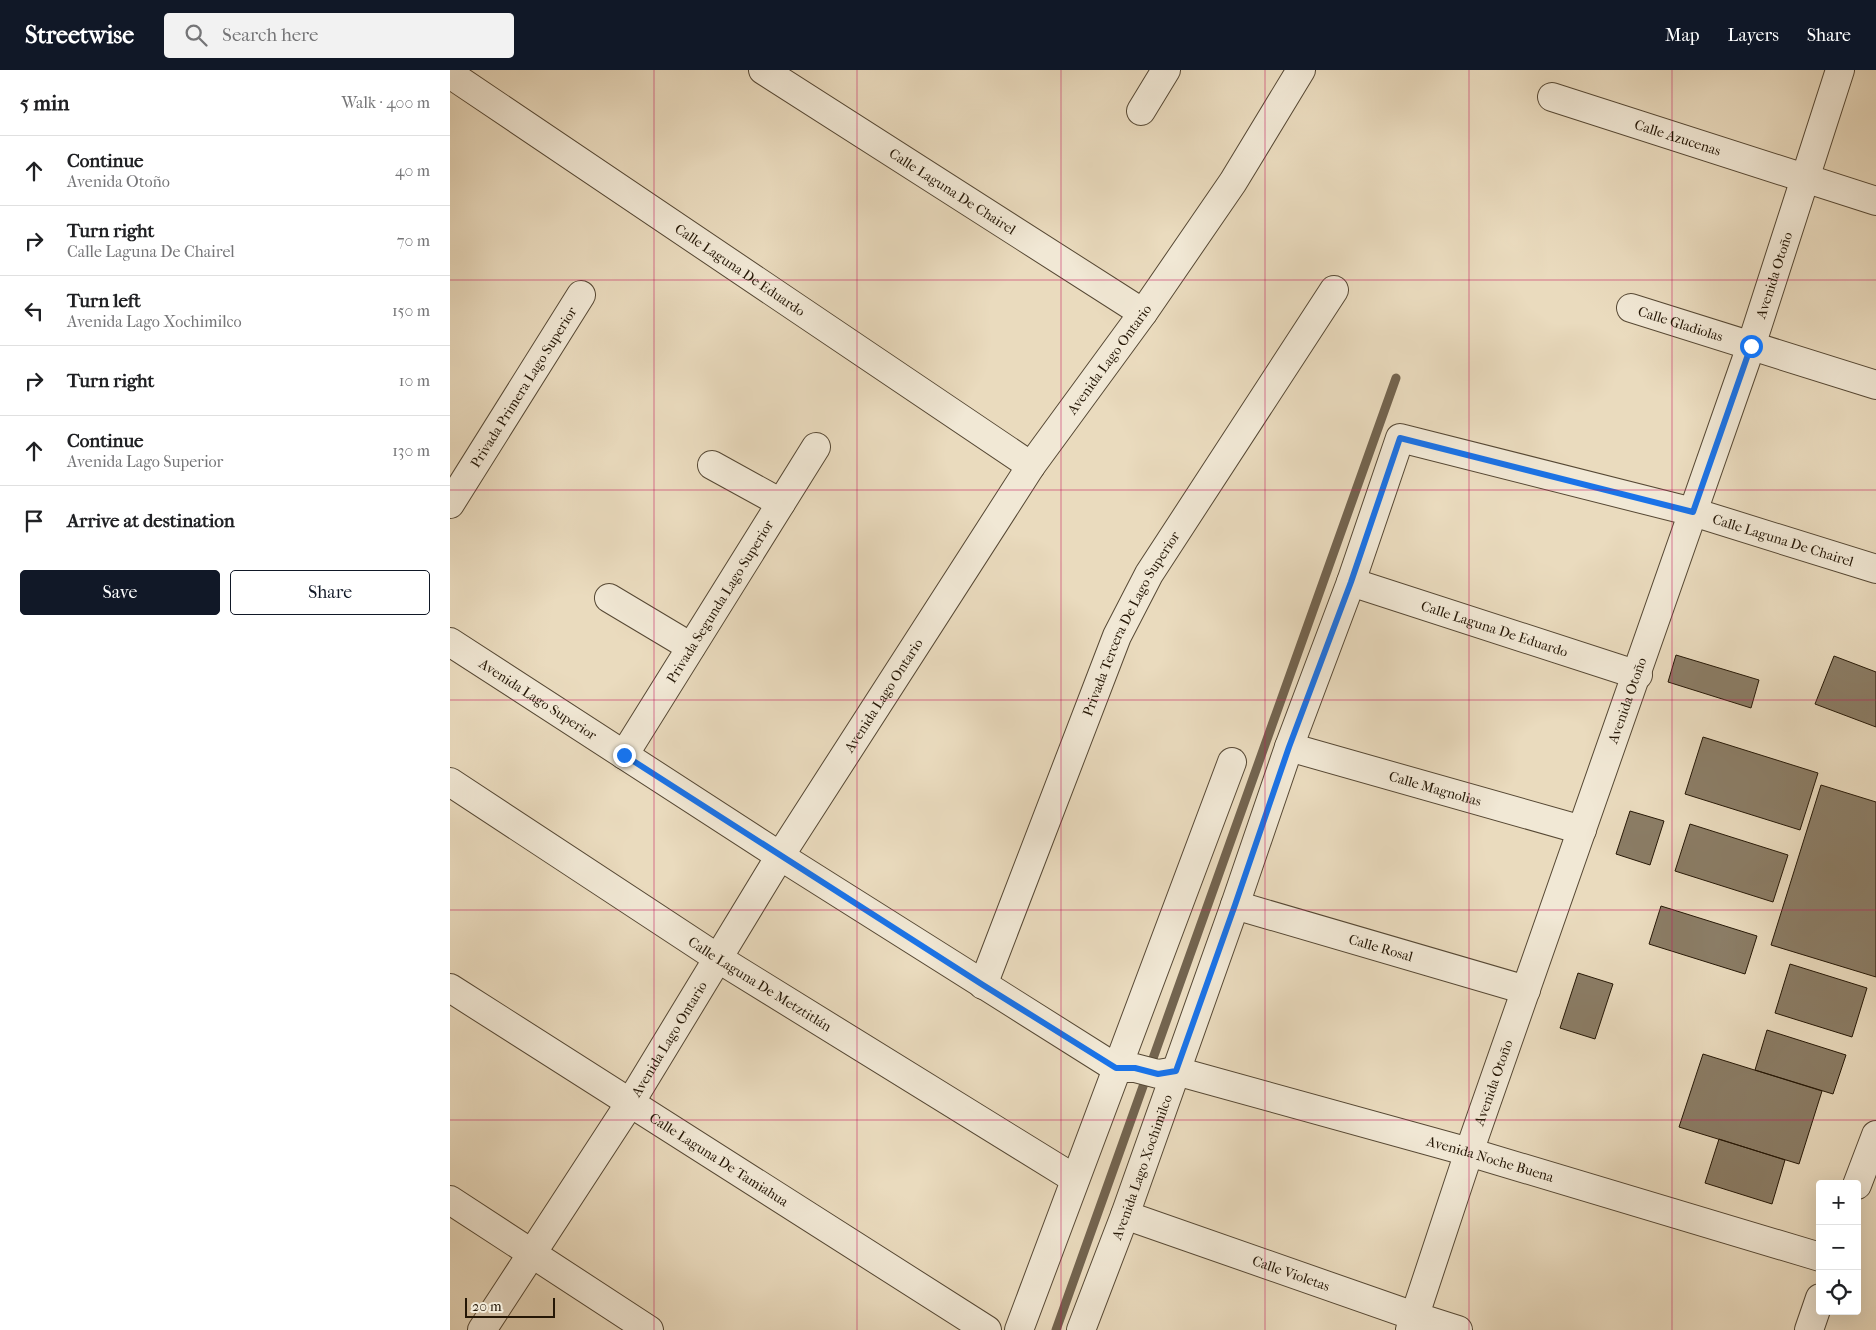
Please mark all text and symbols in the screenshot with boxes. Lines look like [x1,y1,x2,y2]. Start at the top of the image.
search box [164,13,514,58]
text: Streetwise [25,21,134,49]
icon: search [182,21,210,49]
text: Search here [222,24,318,46]
text: Map [1665,25,1699,46]
text: Layers [1727,25,1779,46]
text: Share [1807,25,1851,46]
text: 5 min [20,91,69,115]
text: Walk · 400 m [341,93,430,112]
street label: Calle Azucenas [1632,116,1723,160]
street label: Calle Laguna De Chairel [886,145,1019,238]
text: Continue [67,150,143,172]
icon: ahead [20,157,48,185]
text: 40 m [395,161,430,180]
text: Avenida Otoño [67,172,170,191]
text: Turn right [67,220,154,242]
street label: Calle Laguna De Eduardo [671,220,808,320]
icon: right [20,227,48,255]
street label: Avenida Otoño [1752,230,1796,322]
text: 70 m [397,231,430,250]
text: Calle Laguna De Chairel [67,242,235,261]
text: Turn left [67,290,141,312]
icon: left [20,297,48,325]
text: 150 m [392,301,430,320]
street label: Avenida Lago Ontario [1063,301,1155,419]
street label: Calle Gladiolas [1636,303,1725,345]
street label: Privada Primera Lago Superior [467,304,580,471]
text: Avenida Lago Xochimilco [67,312,242,331]
route start [1740,335,1763,358]
icon: right [20,367,48,395]
text: Turn right [67,370,154,392]
text: 10 m [399,371,430,390]
text: Continue [67,430,143,452]
icon: ahead [20,437,48,465]
text: 130 m [392,441,430,460]
text: Avenida Lago Superior [67,452,223,471]
icon: arrive [20,507,48,535]
text: Arrive at destination [67,510,235,532]
street label: Calle Laguna De Chairel [1710,511,1856,571]
street label: Privada Segunda Lago Superior [663,517,777,686]
street label: Privada Tercera De Lago Superior [1079,528,1184,719]
button: Save [20,570,220,615]
button: Share [230,570,430,615]
street label: Calle Laguna De Eduardo [1419,597,1570,661]
street label: Avenida Lago Ontario [840,636,927,757]
street label: Avenida Lago Superior [475,655,600,744]
street label: Avenida Otoño [1604,655,1650,747]
route end [613,744,636,767]
street label: Calle Magnolias [1387,768,1483,810]
street label: Calle Rosal [1347,931,1415,966]
street label: Calle Laguna De Metztitlán [685,933,835,1035]
street label: Avenida Lago Ontario [627,978,711,1101]
street label: Avenida Otoño [1471,1038,1517,1129]
street label: Avenida Lago Xochimilco [1108,1092,1176,1243]
street label: Calle Laguna De Tamiahua [646,1109,792,1211]
street label: Avenida Noche Buena [1424,1132,1556,1186]
map controls [1816,1180,1861,1315]
button: + [1816,1180,1861,1225]
button: − [1816,1225,1861,1270]
street label: Calle Violetas [1250,1252,1332,1295]
button: locate [1816,1270,1861,1315]
scale bar [465,1295,555,1318]
text: 20 m [472,1298,502,1315]

